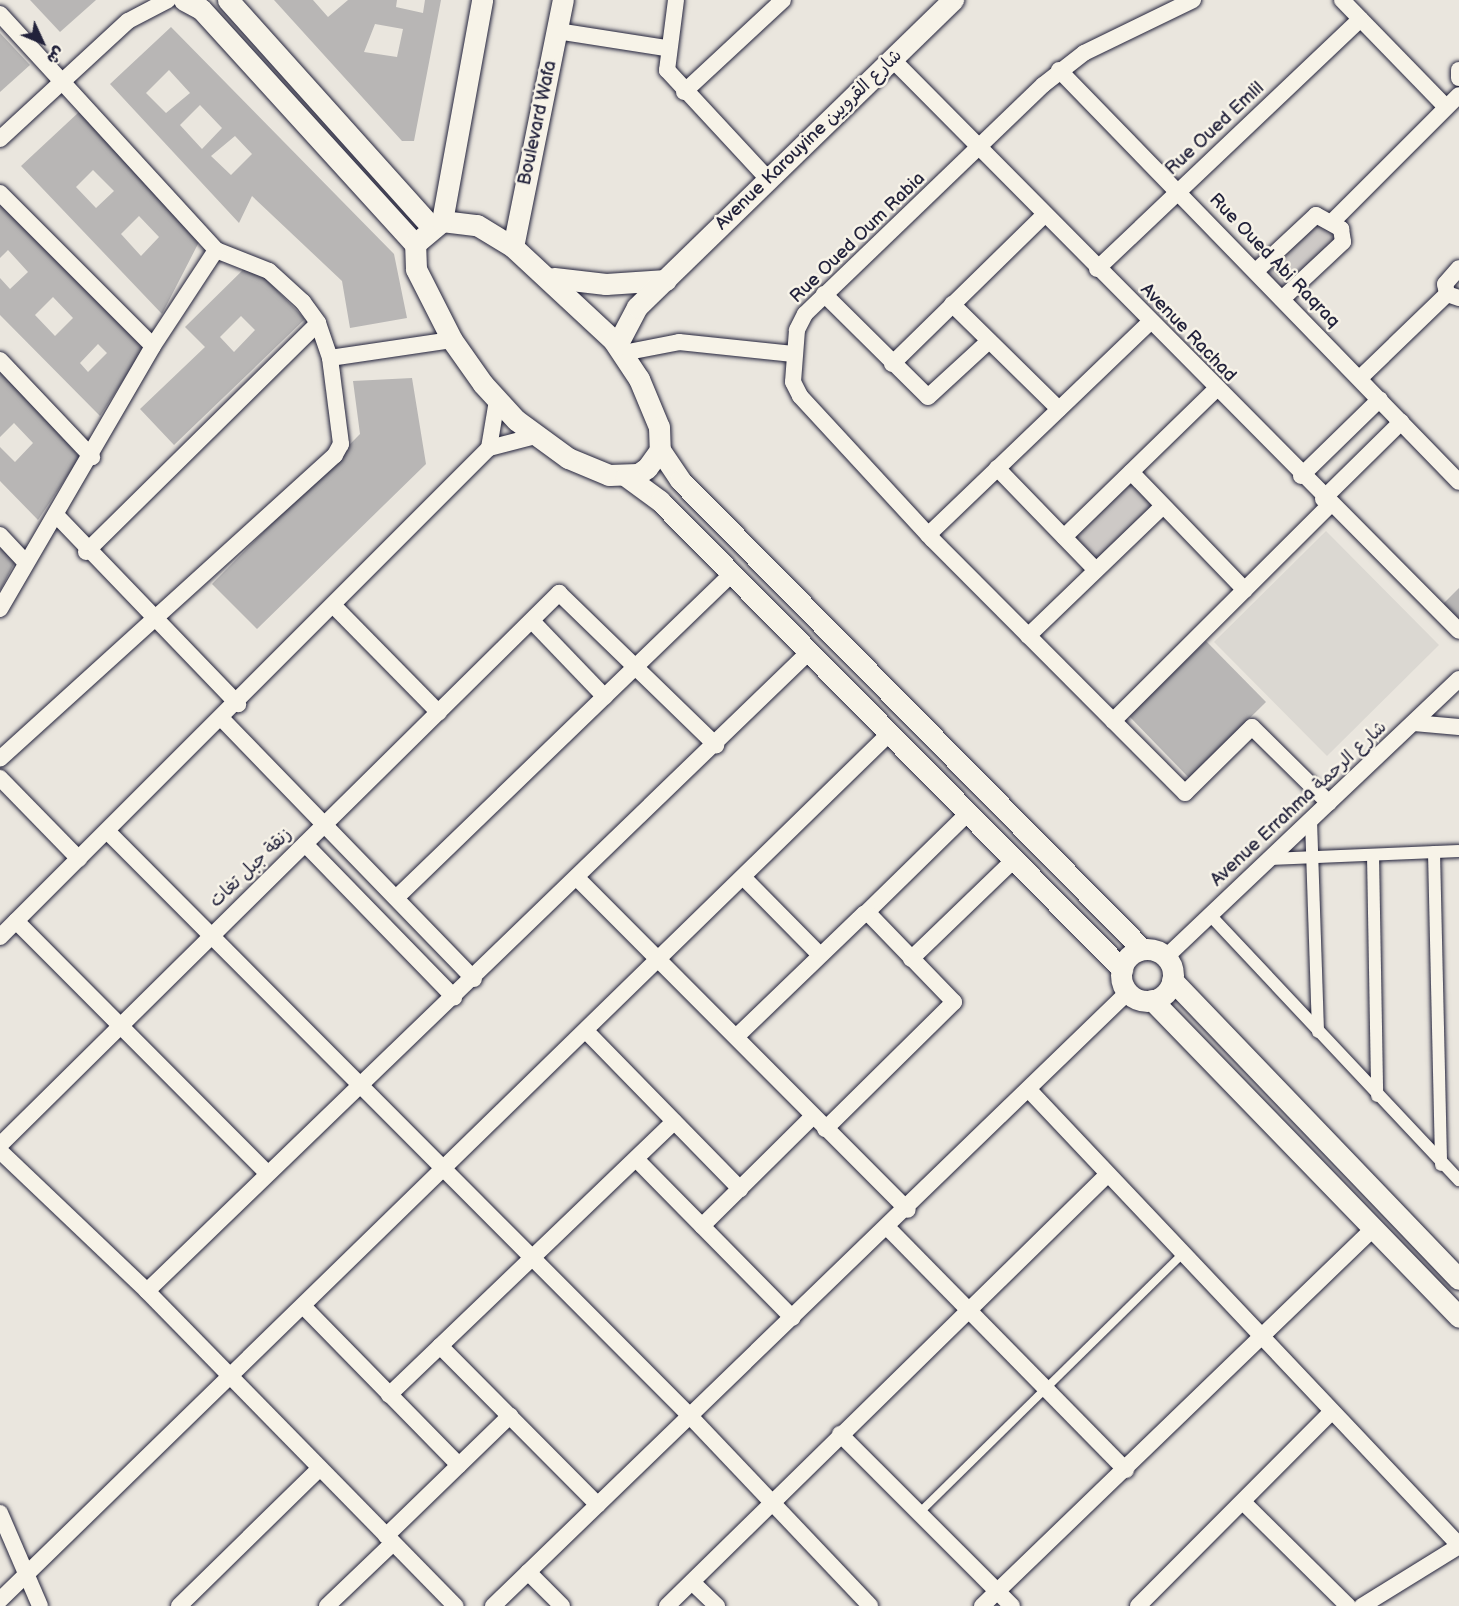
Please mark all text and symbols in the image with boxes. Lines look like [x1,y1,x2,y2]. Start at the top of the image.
north arrow [12,12,72,72]
text: ش [42,42,68,68]
street label: Avenue Karouyine شارع القرويين [711,45,907,235]
street label: Boulevard Wafa [514,58,562,188]
street label: Rue Oued Emlil [1161,78,1269,180]
street label: Rue Oued Oum Rabia [786,168,930,308]
street label: Rue Oued Abi Raqraq [1204,189,1344,333]
street label: Avenue Rachad [1136,279,1240,387]
street label: Avenue Errahma شارع الرحمة [1207,717,1391,891]
street label: زنقة جبل تغات [206,824,296,912]

